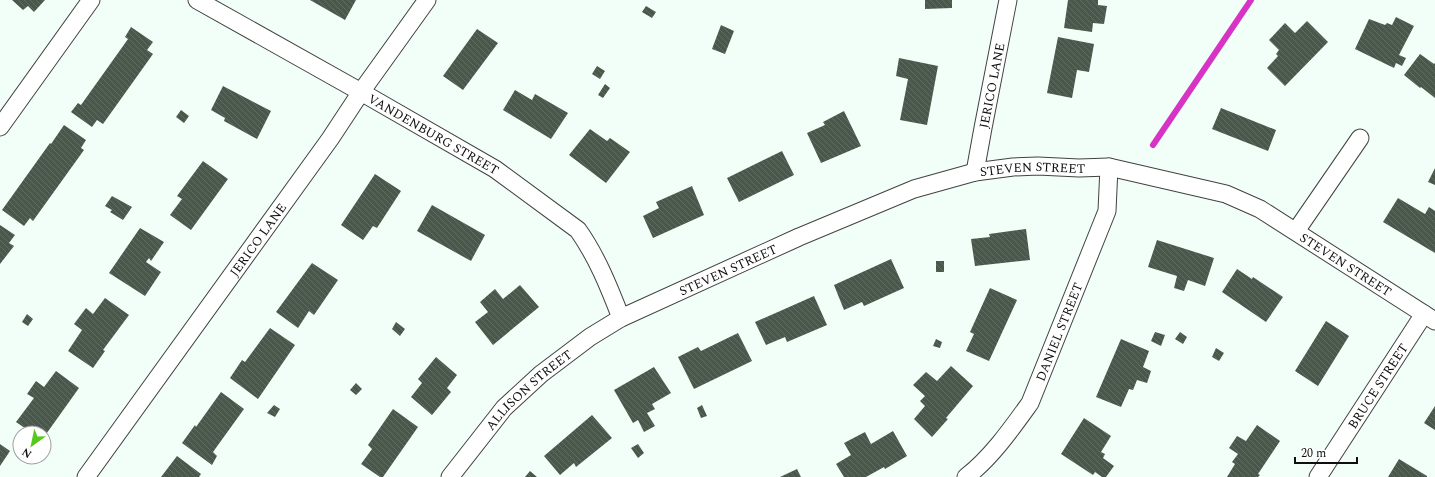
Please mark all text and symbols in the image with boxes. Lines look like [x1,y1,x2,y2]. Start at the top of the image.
street label: JERICO LANE [974,41,1010,130]
street label: VANDENBURG STREET [364,89,503,180]
street label: STEVEN STREET [979,157,1086,182]
street label: JERICO LANE [225,199,292,281]
street label: STEVEN STREET [1296,228,1396,302]
street label: STEVEN STREET [676,239,781,301]
street label: DANIEL STREET [1031,280,1088,384]
street label: BRUCE STREET [1343,339,1414,433]
street label: ALLISON STREET [481,345,577,435]
north arrow [12,425,52,465]
scale bar [1295,439,1357,465]
text: N [18,443,35,463]
text: 20 m [1301,444,1326,463]

